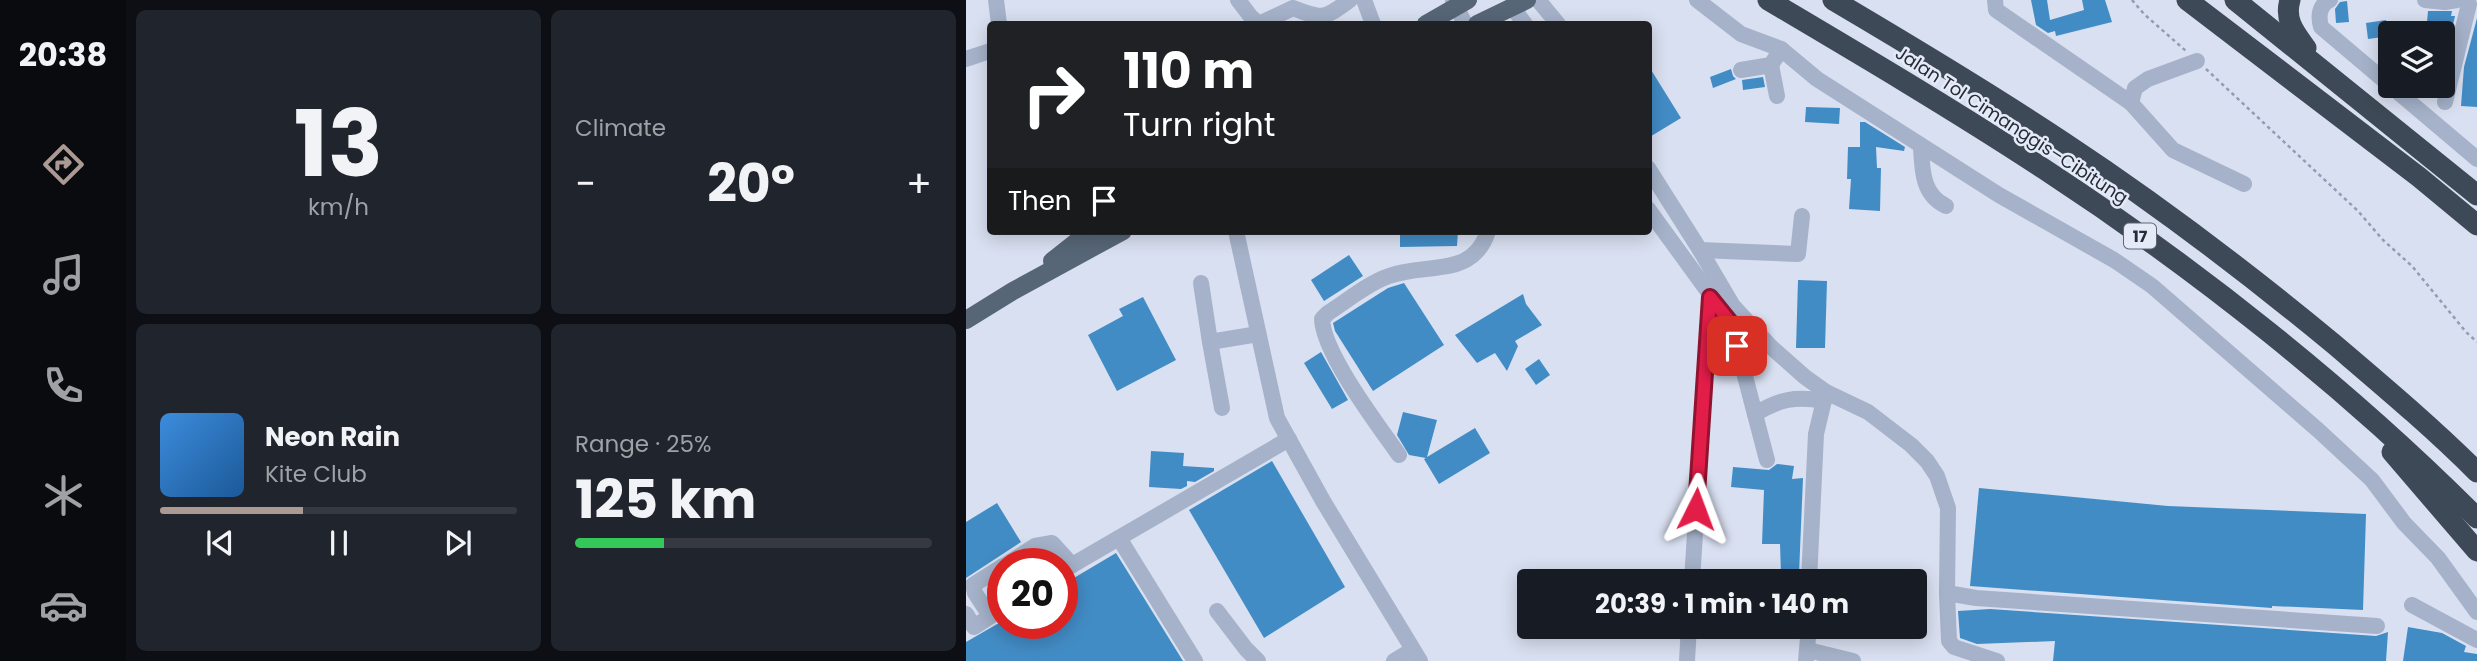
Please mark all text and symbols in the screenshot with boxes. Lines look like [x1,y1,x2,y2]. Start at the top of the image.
map controls [2378,21,2455,98]
button: layers [2378,21,2455,98]
text: 20:38 [19,32,107,77]
text: 110 m [1123,37,1254,105]
street label: Jalan Tol Cimanggis–Cibitung [1891,40,2133,210]
icon: right [1008,49,1099,140]
text: 13 [294,80,383,208]
text: Turn right [1123,102,1275,147]
text: Climate [575,112,666,144]
icon: directions [39,140,88,189]
text: 20° [707,147,795,220]
text: − [575,157,596,210]
text: + [906,157,932,210]
icon: arrive [1085,182,1123,220]
text: Then [1008,183,1071,219]
text: km/h [308,191,369,223]
road number: 17 [2124,224,2156,248]
icon: music [39,250,88,299]
pin [1707,316,1767,376]
icon: arrive [1718,327,1756,365]
icon: phone [39,361,88,410]
text: Neon Rain [265,419,400,455]
text: Range · 25% [575,428,711,460]
text: Kite Club [265,458,367,490]
text: 125 km [575,463,756,536]
icon: climate [39,471,88,520]
position arrow [1659,472,1733,546]
icon: previous [201,524,239,562]
icon: pause [320,524,358,562]
icon: next [439,524,477,562]
speed limit sign: 20 [987,548,1078,639]
icon: car [39,581,88,630]
text: 20:39 · 1 min · 140 m [1595,586,1849,622]

